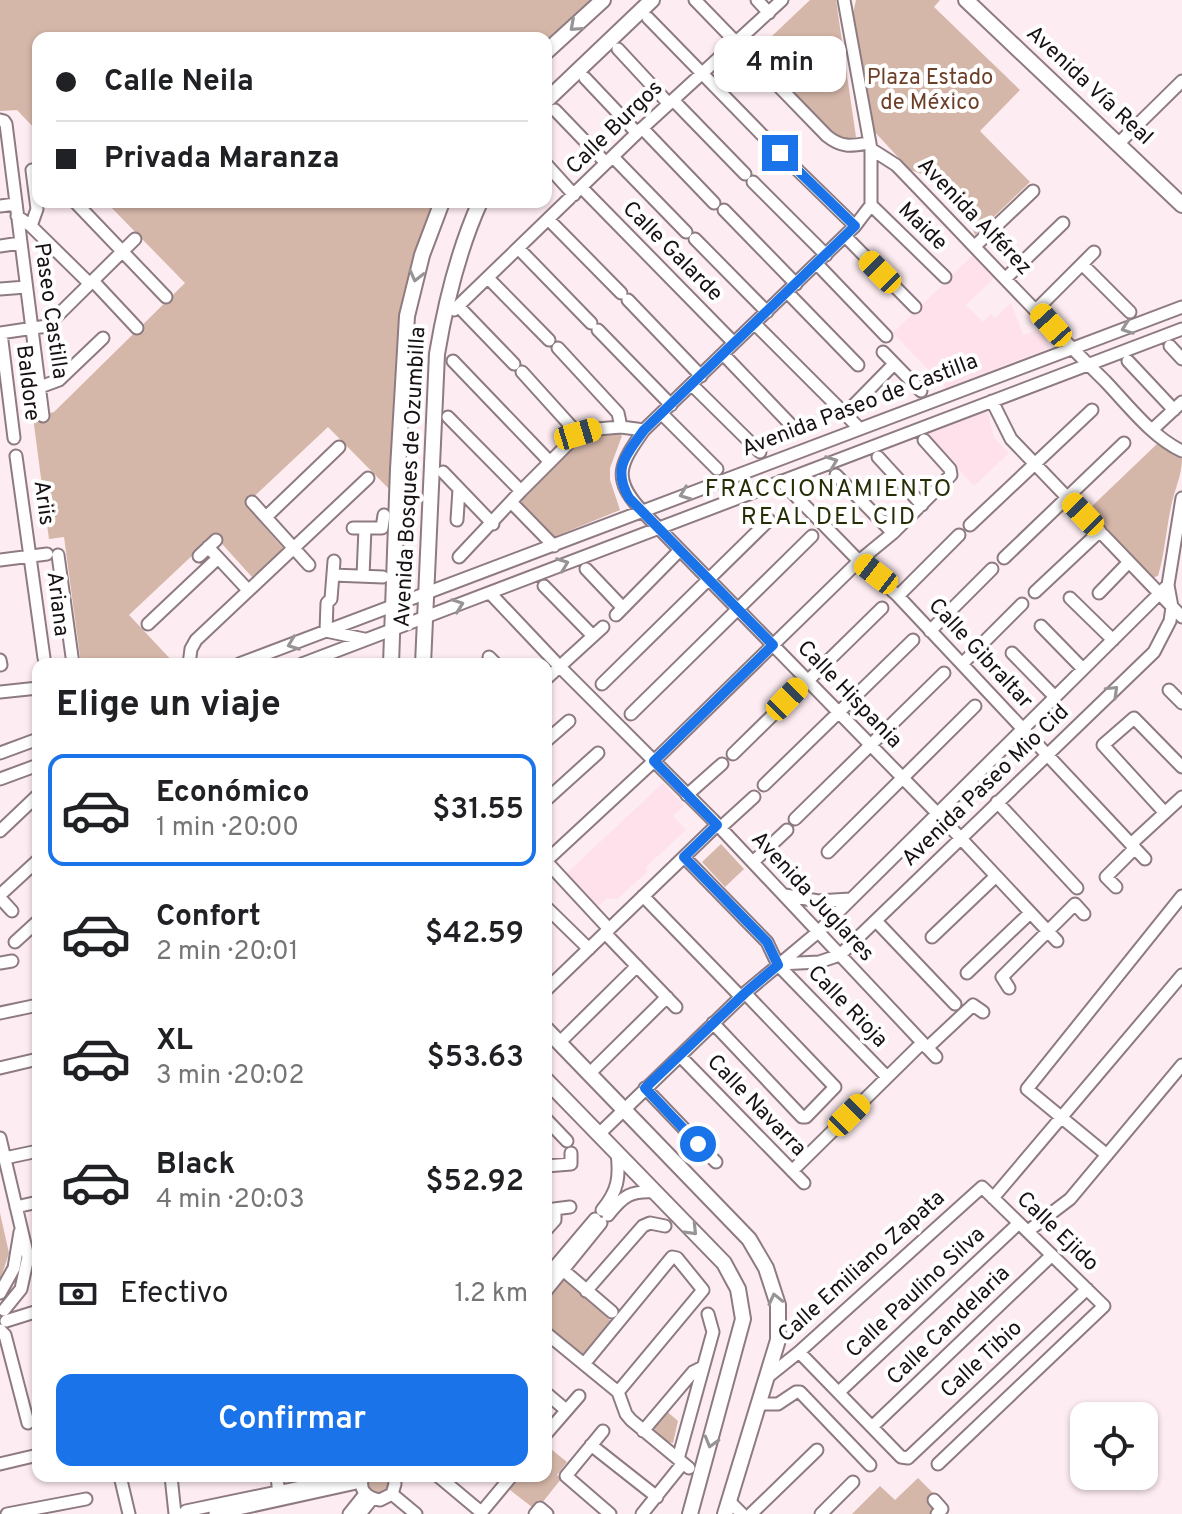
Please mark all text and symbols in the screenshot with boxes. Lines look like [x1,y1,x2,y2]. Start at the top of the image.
one-way arrow [569,16,584,31]
street label: Avenida Vía Real [1020,21,1158,151]
callout: 4 min [714,37,846,93]
text: 4 min [746,47,814,80]
text: Calle Neila [104,64,254,101]
park label: Plaza Estado de México [867,65,993,117]
street label: Calle Burgos [561,75,669,181]
route end [762,135,798,171]
text: Privada Maranza [104,141,339,178]
street label: Avenida Alférez [911,152,1037,282]
street label: Calle Galarde [616,196,728,308]
street label: Maide [892,197,952,257]
street label: Paseo Castilla [27,241,73,381]
car [855,247,905,297]
one-way arrow [409,268,426,282]
car [1026,299,1076,351]
one-way arrow [1121,318,1135,335]
street label: Avenida Bosques de Ozumbilla [390,326,432,628]
street label: Baldore [9,343,45,423]
street label: Avenida Paseo de Castilla [738,348,982,464]
car [552,416,604,452]
one-way arrow [824,455,838,472]
district label: FRACCIONAMIENTO REAL DEL CID [705,475,953,533]
street label: Ariis [27,479,59,527]
one-way arrow [679,484,693,501]
car [1058,488,1108,540]
car [850,550,902,598]
one-way arrow [555,557,569,574]
street label: Ariana [40,570,74,638]
street label: Calle Gibraltar [922,593,1038,715]
one-way arrow [450,598,464,615]
one-way arrow [287,634,301,651]
street label: Calle Hispania [791,635,907,755]
car [762,673,812,725]
text: Elige un viaje [56,683,281,729]
one-way arrow [1104,686,1118,701]
street label: Avenida Paseo Mio Cid [897,699,1075,873]
icon: car [60,774,132,846]
text: Económico [156,775,309,812]
text: $31.55 [432,792,524,829]
text: 1 min · 20:00 [156,812,299,845]
street label: Avenida Juglares [745,826,879,968]
icon: car [60,898,132,970]
text: Confort [156,899,261,936]
text: $42.59 [425,916,524,953]
text: 2 min · 20:01 [156,936,298,969]
street label: Calle Rioja [801,960,893,1054]
icon: car [60,1022,132,1094]
text: XL [156,1023,193,1060]
text: $53.63 [427,1040,524,1077]
street label: Calle Navarra [701,1049,811,1163]
text: 3 min · 20:02 [156,1060,304,1093]
car [824,1090,874,1140]
route start [680,1126,716,1162]
icon: car [60,1146,132,1218]
text: Black [156,1147,235,1184]
text: $52.92 [426,1164,524,1201]
text: 4 min · 20:03 [156,1184,305,1217]
street label: Calle Emiliano Zapata [773,1185,951,1349]
street label: Calle Ejido [1010,1186,1104,1278]
one-way arrow [683,1221,697,1235]
street label: Calle Paulino Silva [841,1222,991,1364]
street label: Calle Candelaria [882,1261,1016,1391]
icon: cash [56,1272,100,1316]
text: Efectivo [120,1276,229,1313]
text: 1.2 km [455,1278,528,1311]
one-way arrow [767,1293,784,1307]
street label: Calle Tibio [935,1315,1029,1405]
button: Confirmar [56,1374,528,1466]
map controls [1070,1402,1158,1490]
button: locate [1070,1402,1158,1490]
one-way arrow [704,1434,720,1448]

